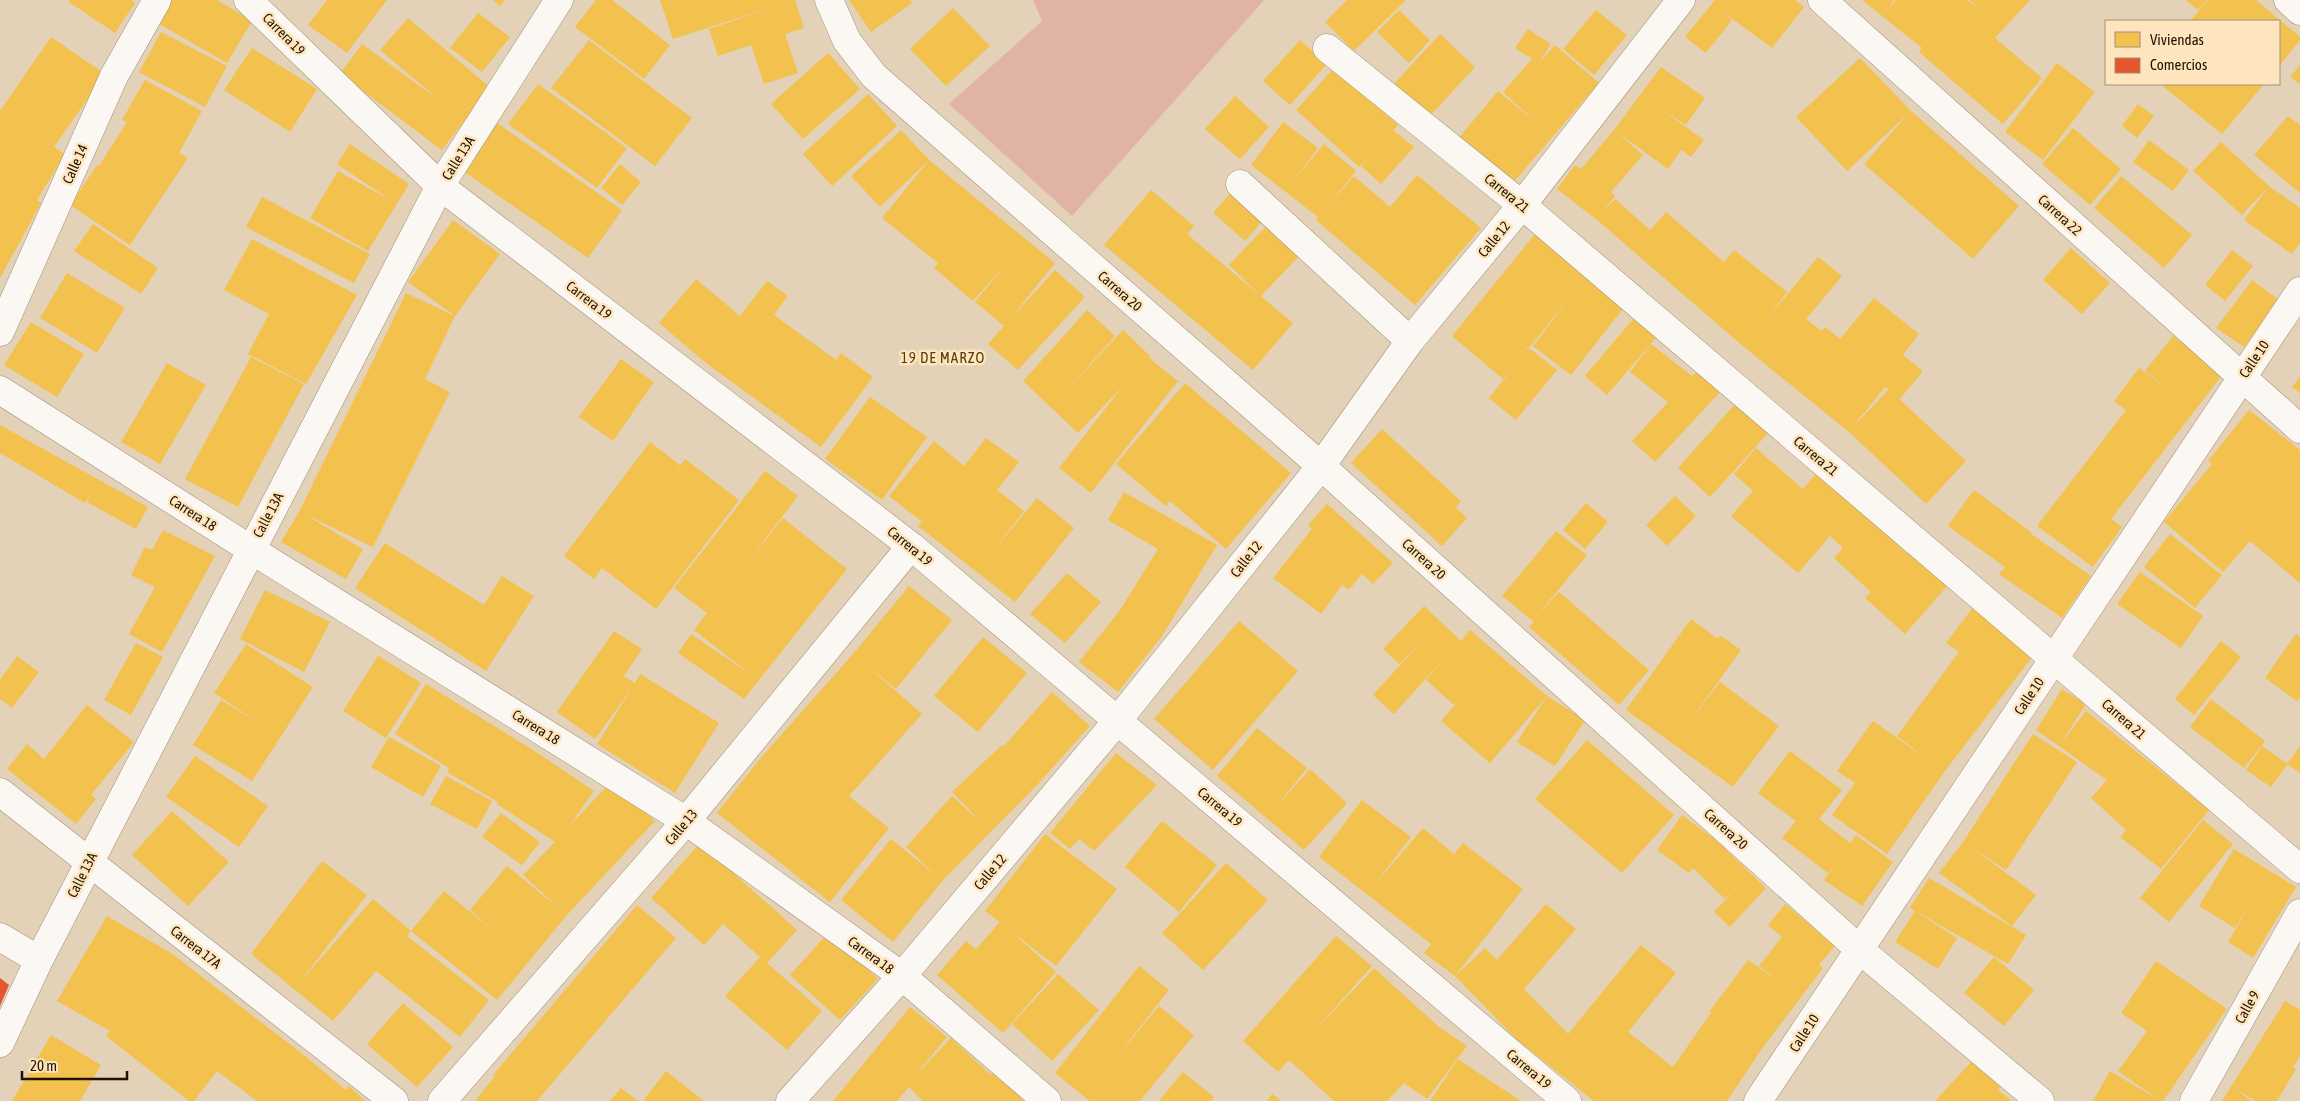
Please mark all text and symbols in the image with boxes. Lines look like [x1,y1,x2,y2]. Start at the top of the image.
street label: Carrera 19 [260,10,308,58]
legend [2105,20,2280,85]
text: Viviendas [2150,31,2204,48]
text: Comercios [2150,56,2207,73]
street label: Calle 13A [438,133,478,183]
street label: Calle 14 [59,141,91,186]
street label: Carrera 21 [1481,170,1533,216]
street label: Carrera 22 [2035,191,2085,239]
street label: Calle 12 [1475,218,1513,260]
street label: Carrera 20 [1095,268,1146,315]
street label: Carrera 19 [563,278,615,322]
street label: Calle 10 [2236,337,2272,381]
district label: 19 DE MARZO [901,349,985,366]
street label: Carrera 21 [1791,433,1841,479]
street label: Calle 13A [250,490,286,540]
street label: Carrera 18 [166,492,220,534]
street label: Carrera 19 [884,523,936,569]
street label: Carrera 20 [1399,535,1449,583]
street label: Calle 12 [1227,538,1265,580]
street label: Calle 10 [2011,674,2047,718]
street label: Carrera 21 [2099,696,2149,742]
street label: Carrera 18 [509,706,563,748]
street label: Carrera 19 [1195,784,1245,830]
street label: Carrera 20 [1701,805,1751,853]
street label: Calle 13 [662,806,700,848]
street label: Calle 13A [64,850,100,900]
street label: Calle 12 [971,851,1009,893]
street label: Carrera 17A [168,922,225,972]
street label: Carrera 18 [845,933,897,977]
street label: Calle 9 [2232,988,2262,1026]
street label: Calle 10 [1786,1011,1822,1055]
street label: Carrera 19 [1504,1046,1554,1092]
scale bar [22,1048,128,1080]
text: 20 m [30,1057,57,1074]

